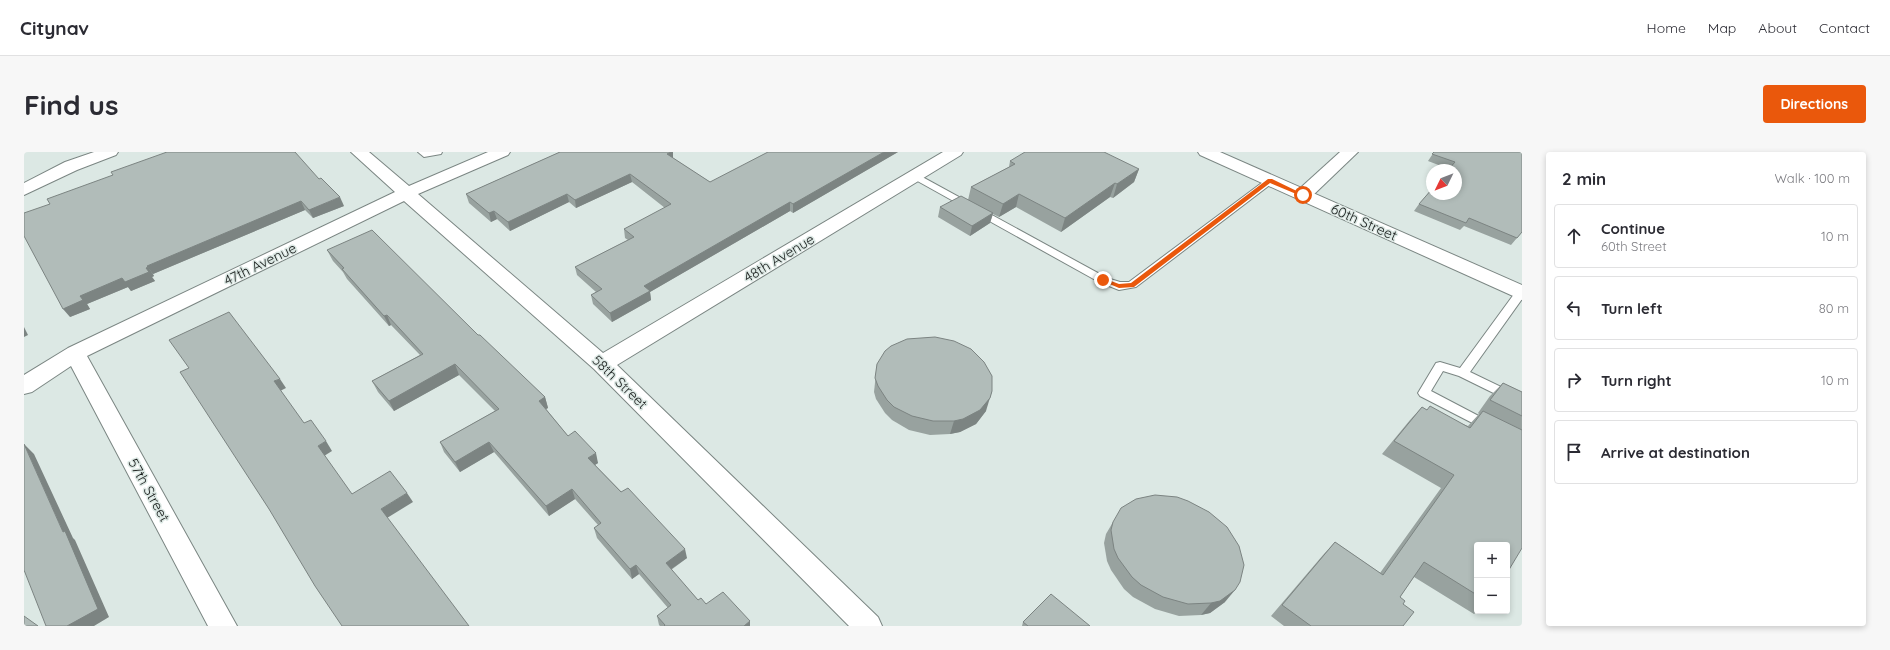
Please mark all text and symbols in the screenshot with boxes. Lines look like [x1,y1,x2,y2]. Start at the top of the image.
text: Citynav [20,16,89,40]
text: Home [1647,19,1686,37]
text: Map [1708,19,1736,37]
text: About [1758,19,1797,37]
text: Contact [1819,19,1870,37]
button: Directions [1763,85,1866,123]
text: Find us [24,87,118,122]
north arrow [1426,164,1462,200]
text: 2 min [1562,168,1606,189]
text: Walk · 100 m [1774,170,1850,186]
route start [1294,186,1312,204]
street label: 60th Street [1328,199,1400,245]
text: Continue [1601,219,1665,238]
icon: ahead [1563,225,1585,247]
text: 10 m [1821,228,1849,244]
street label: 48th Avenue [740,230,818,286]
text: 60th Street [1601,238,1667,254]
street label: 47th Avenue [221,239,299,289]
route end [1094,271,1112,289]
icon: left [1563,297,1585,319]
text: Turn left [1601,299,1663,318]
text: 80 m [1819,300,1849,316]
street label: 58th Street [589,351,652,413]
icon: right [1563,369,1585,391]
text: Turn right [1601,371,1672,390]
text: 10 m [1821,372,1849,388]
icon: arrive [1563,441,1585,463]
text: Arrive at destination [1601,443,1750,462]
street label: 57th Street [124,455,174,525]
map controls [1474,542,1510,614]
button: + [1474,542,1510,578]
button: − [1474,578,1510,614]

